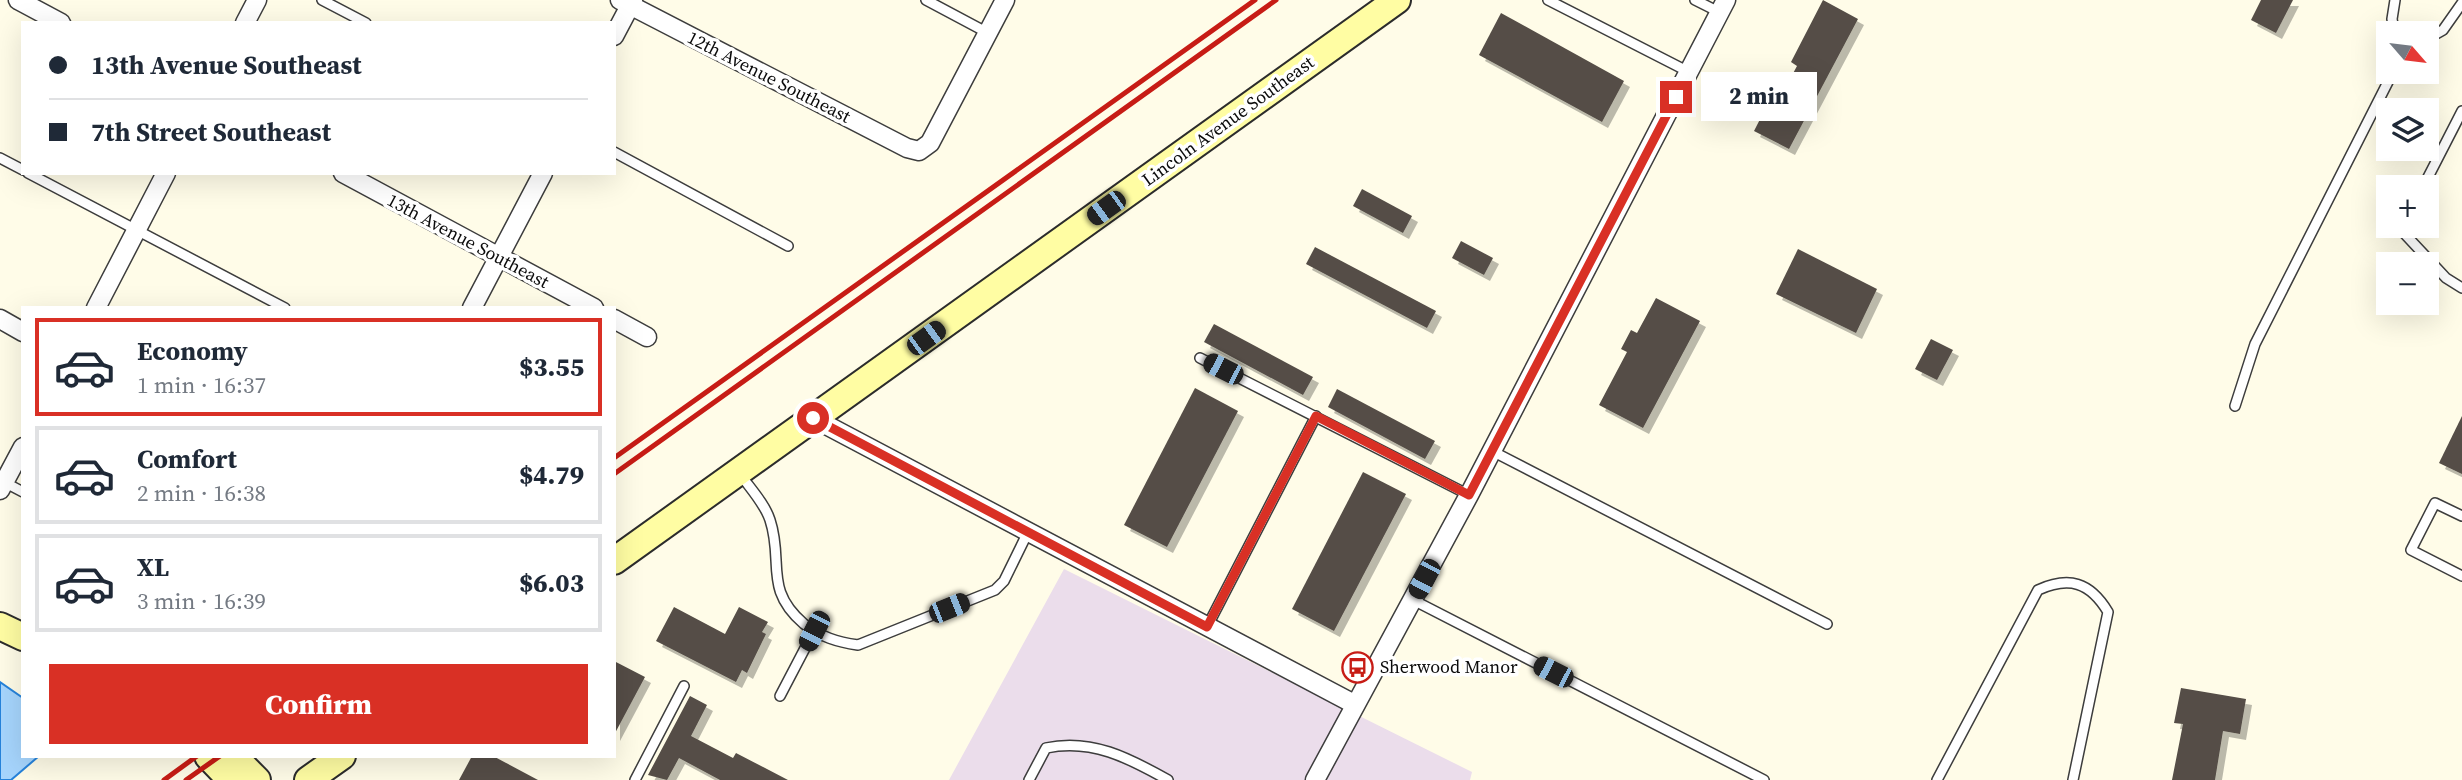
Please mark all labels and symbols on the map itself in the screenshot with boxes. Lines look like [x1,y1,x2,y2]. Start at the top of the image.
north arrow [2376,21,2440,84]
street label: 12th Avenue Southeast [683,25,855,129]
street label: Lincoln Avenue Southeast [1137,50,1319,192]
callout: 2 min [1700,72,1816,122]
route end [1660,81,1692,113]
street label: 13th Avenue Southeast [383,187,554,294]
car [1083,187,1130,229]
car [903,317,950,359]
car [1200,350,1247,388]
route start [797,402,829,434]
car [1405,556,1444,602]
car [926,590,973,626]
car [796,608,833,654]
bus stop icon: Sherwood Manor [1340,650,1374,684]
car [1530,653,1577,691]
place label: Sherwood Manor [1380,654,1518,679]

